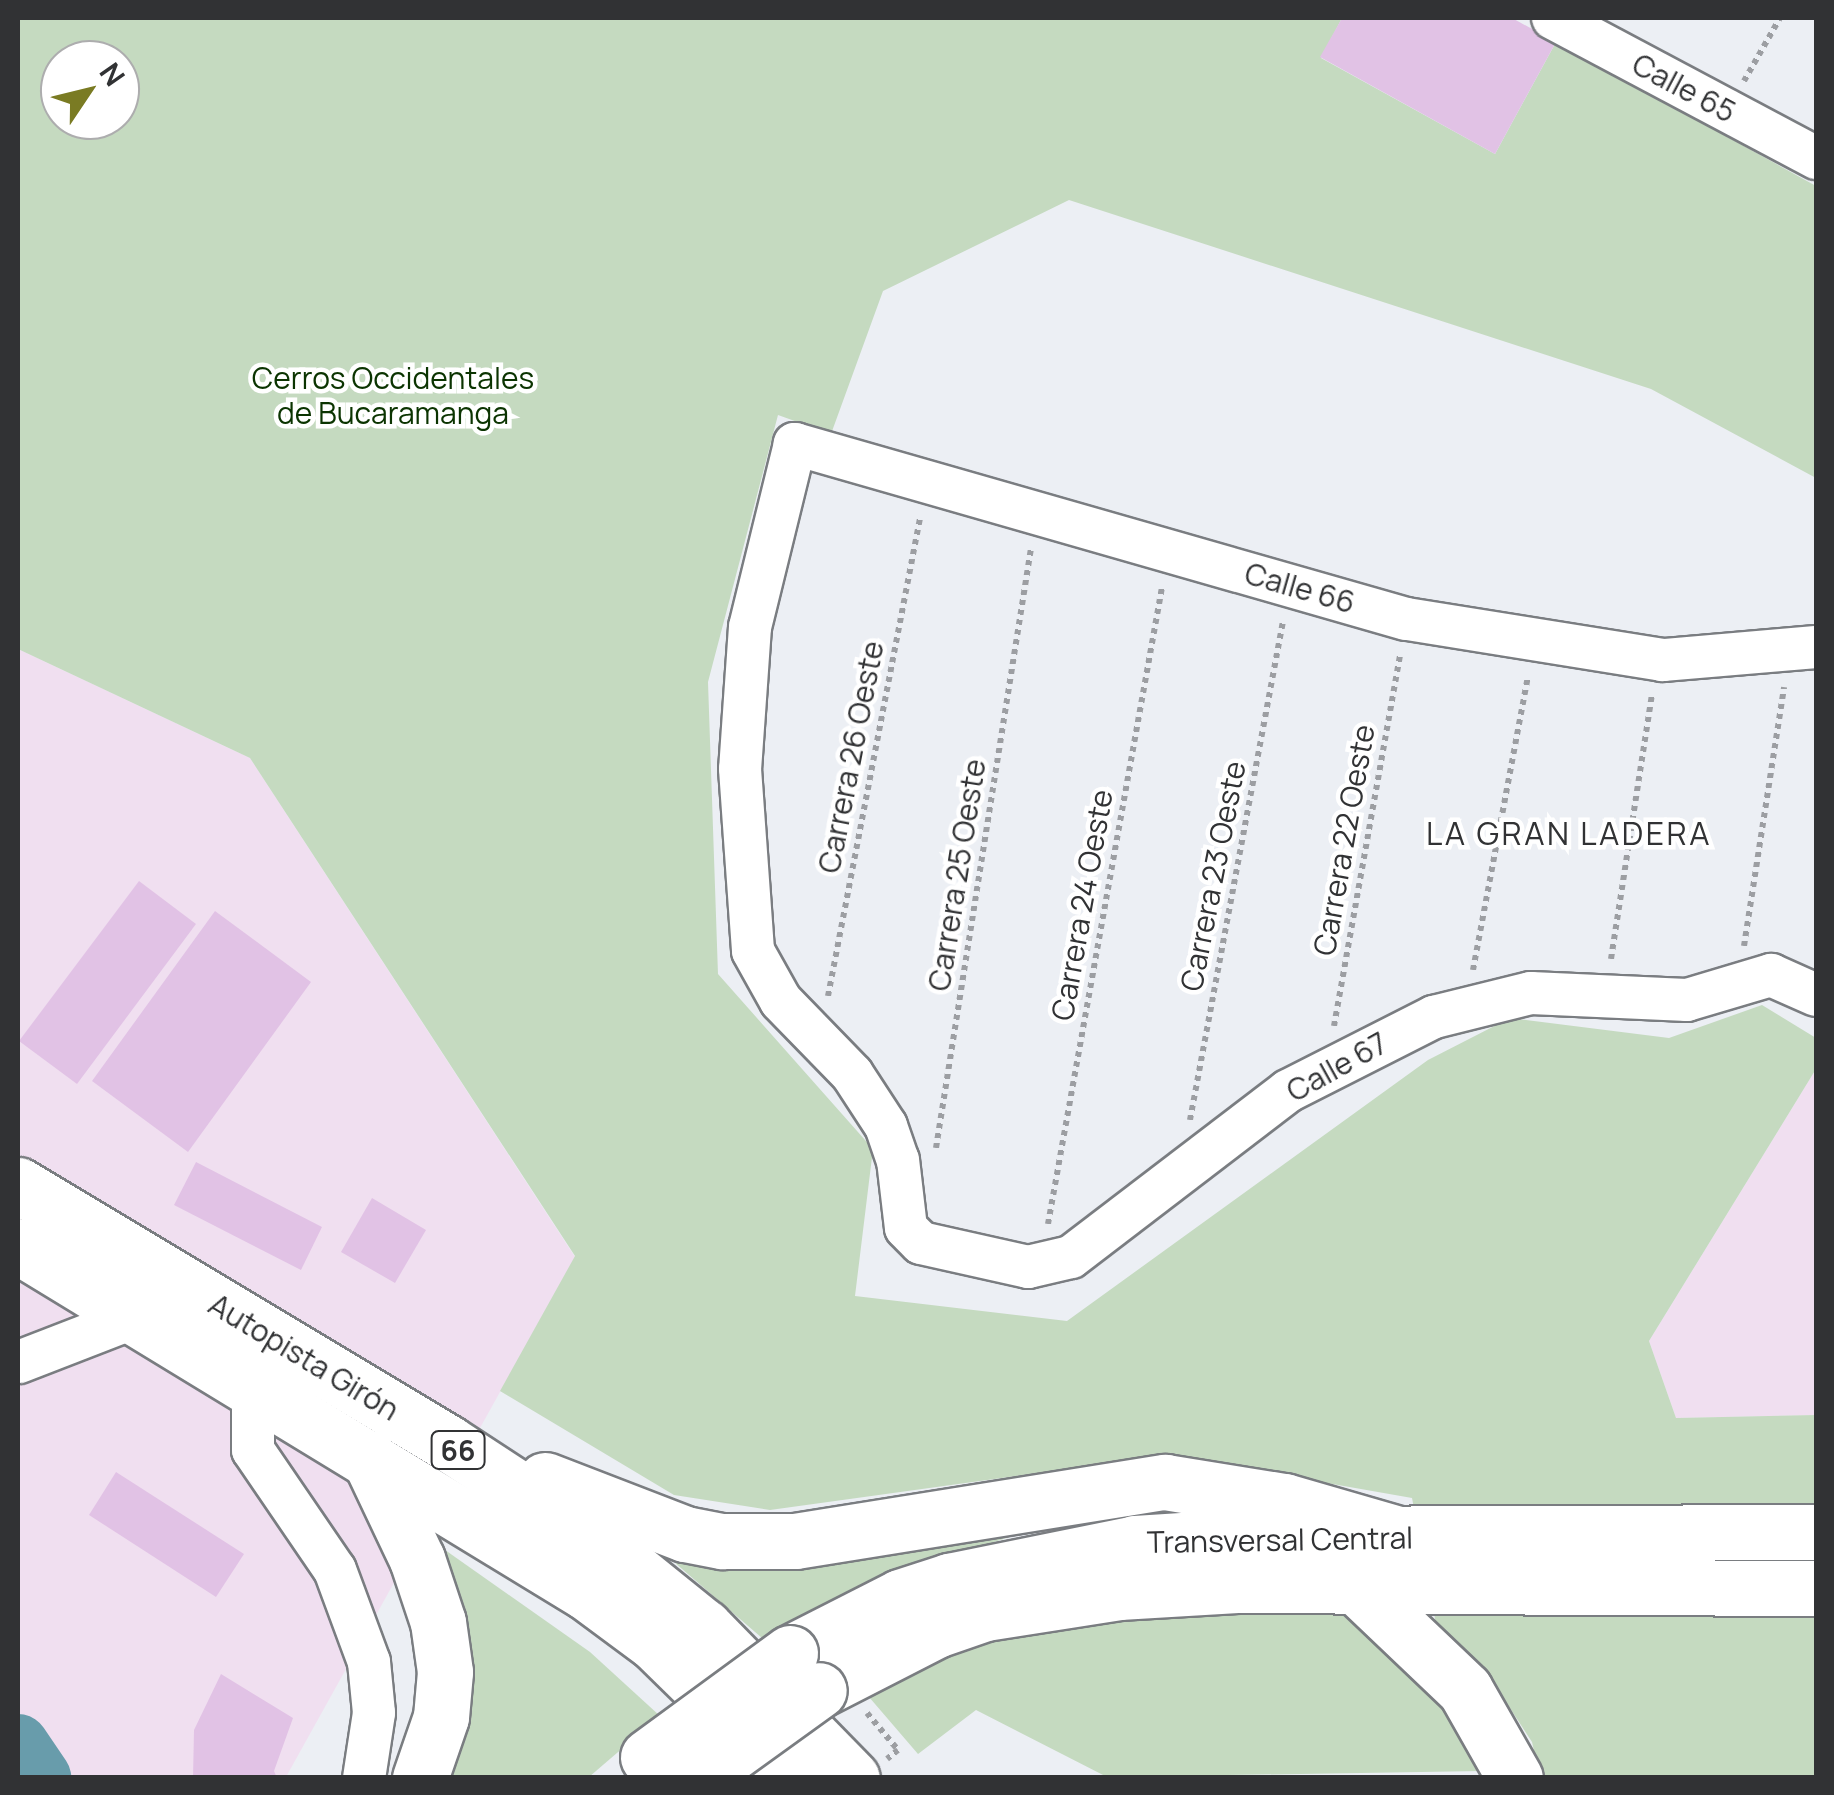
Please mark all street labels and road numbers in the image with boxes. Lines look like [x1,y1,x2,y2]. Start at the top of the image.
street label: Calle 65 [1626,46,1742,130]
street label: Calle 66 [1241,555,1359,621]
street label: Carrera 26 Oeste [811,638,891,876]
street label: Carrera 22 Oeste [1306,722,1382,958]
street label: Carrera 25 Oeste [921,757,993,993]
street label: Carrera 23 Oeste [1173,758,1253,994]
street label: Carrera 24 Oeste [1044,787,1120,1023]
street label: Calle 67 [1280,1025,1394,1109]
street label: Autopista Girón [202,1286,406,1428]
road number: 66 [430,1427,486,1473]
street label: Transversal Central [1147,1520,1413,1560]

